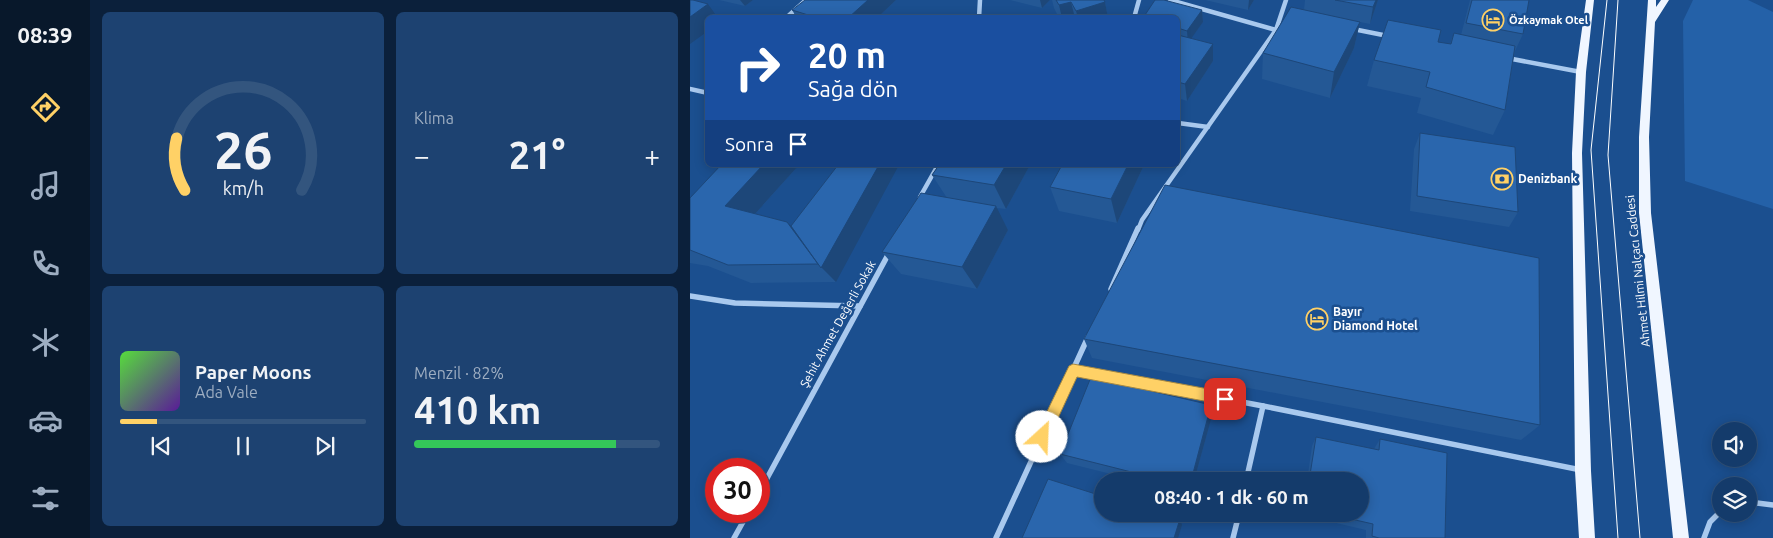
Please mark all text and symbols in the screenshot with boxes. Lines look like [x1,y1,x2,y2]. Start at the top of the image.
hotel icon: Özkaymak Otel [1481,8,1505,32]
place label: Özkaymak Otel [1509,14,1589,26]
text: 08:39 [17,22,73,47]
icon: right [725,35,790,100]
text: 20 m [808,35,886,75]
text: Sağa dön [808,76,898,101]
icon: directions [28,90,63,125]
text: Klima [414,109,454,127]
text: 26 [214,121,272,179]
icon: arrive [784,130,812,158]
text: Sonra [725,133,774,155]
text: 21° [509,134,565,176]
text: − [414,140,430,171]
text: + [644,140,660,171]
bank icon: Denizbank [1490,167,1514,191]
icon: music [28,168,63,203]
place label: Denizbank [1518,172,1578,185]
text: km/h [222,178,264,198]
street label: Ahmet Hilmi Nalçacı Caddesi [1623,194,1652,348]
icon: phone [28,246,63,281]
street label: Şehit Ahmet Değerli Sokak [797,258,878,389]
place label: Bayır Diamond Hotel [1333,305,1418,332]
hotel icon: Bayır Diamond Hotel [1305,307,1329,331]
icon: climate [28,325,63,360]
text: Paper Moons [195,361,312,383]
text: Menzil · 82% [414,364,504,382]
pin [1204,378,1246,420]
text: Ada Vale [195,383,258,401]
icon: arrive [1211,385,1239,413]
text: 410 km [414,389,541,431]
icon: car [28,403,63,438]
position arrow [1015,410,1067,462]
map controls [1712,422,1757,522]
button: sound [1712,422,1757,467]
icon: previous [147,432,175,460]
icon: pause [229,432,257,460]
icon: next [311,432,339,460]
speed limit sign: 30 [705,458,770,523]
button: layers [1712,477,1757,522]
icon: filters [28,481,63,516]
text: 08:40 · 1 dk · 60 m [1154,486,1309,508]

